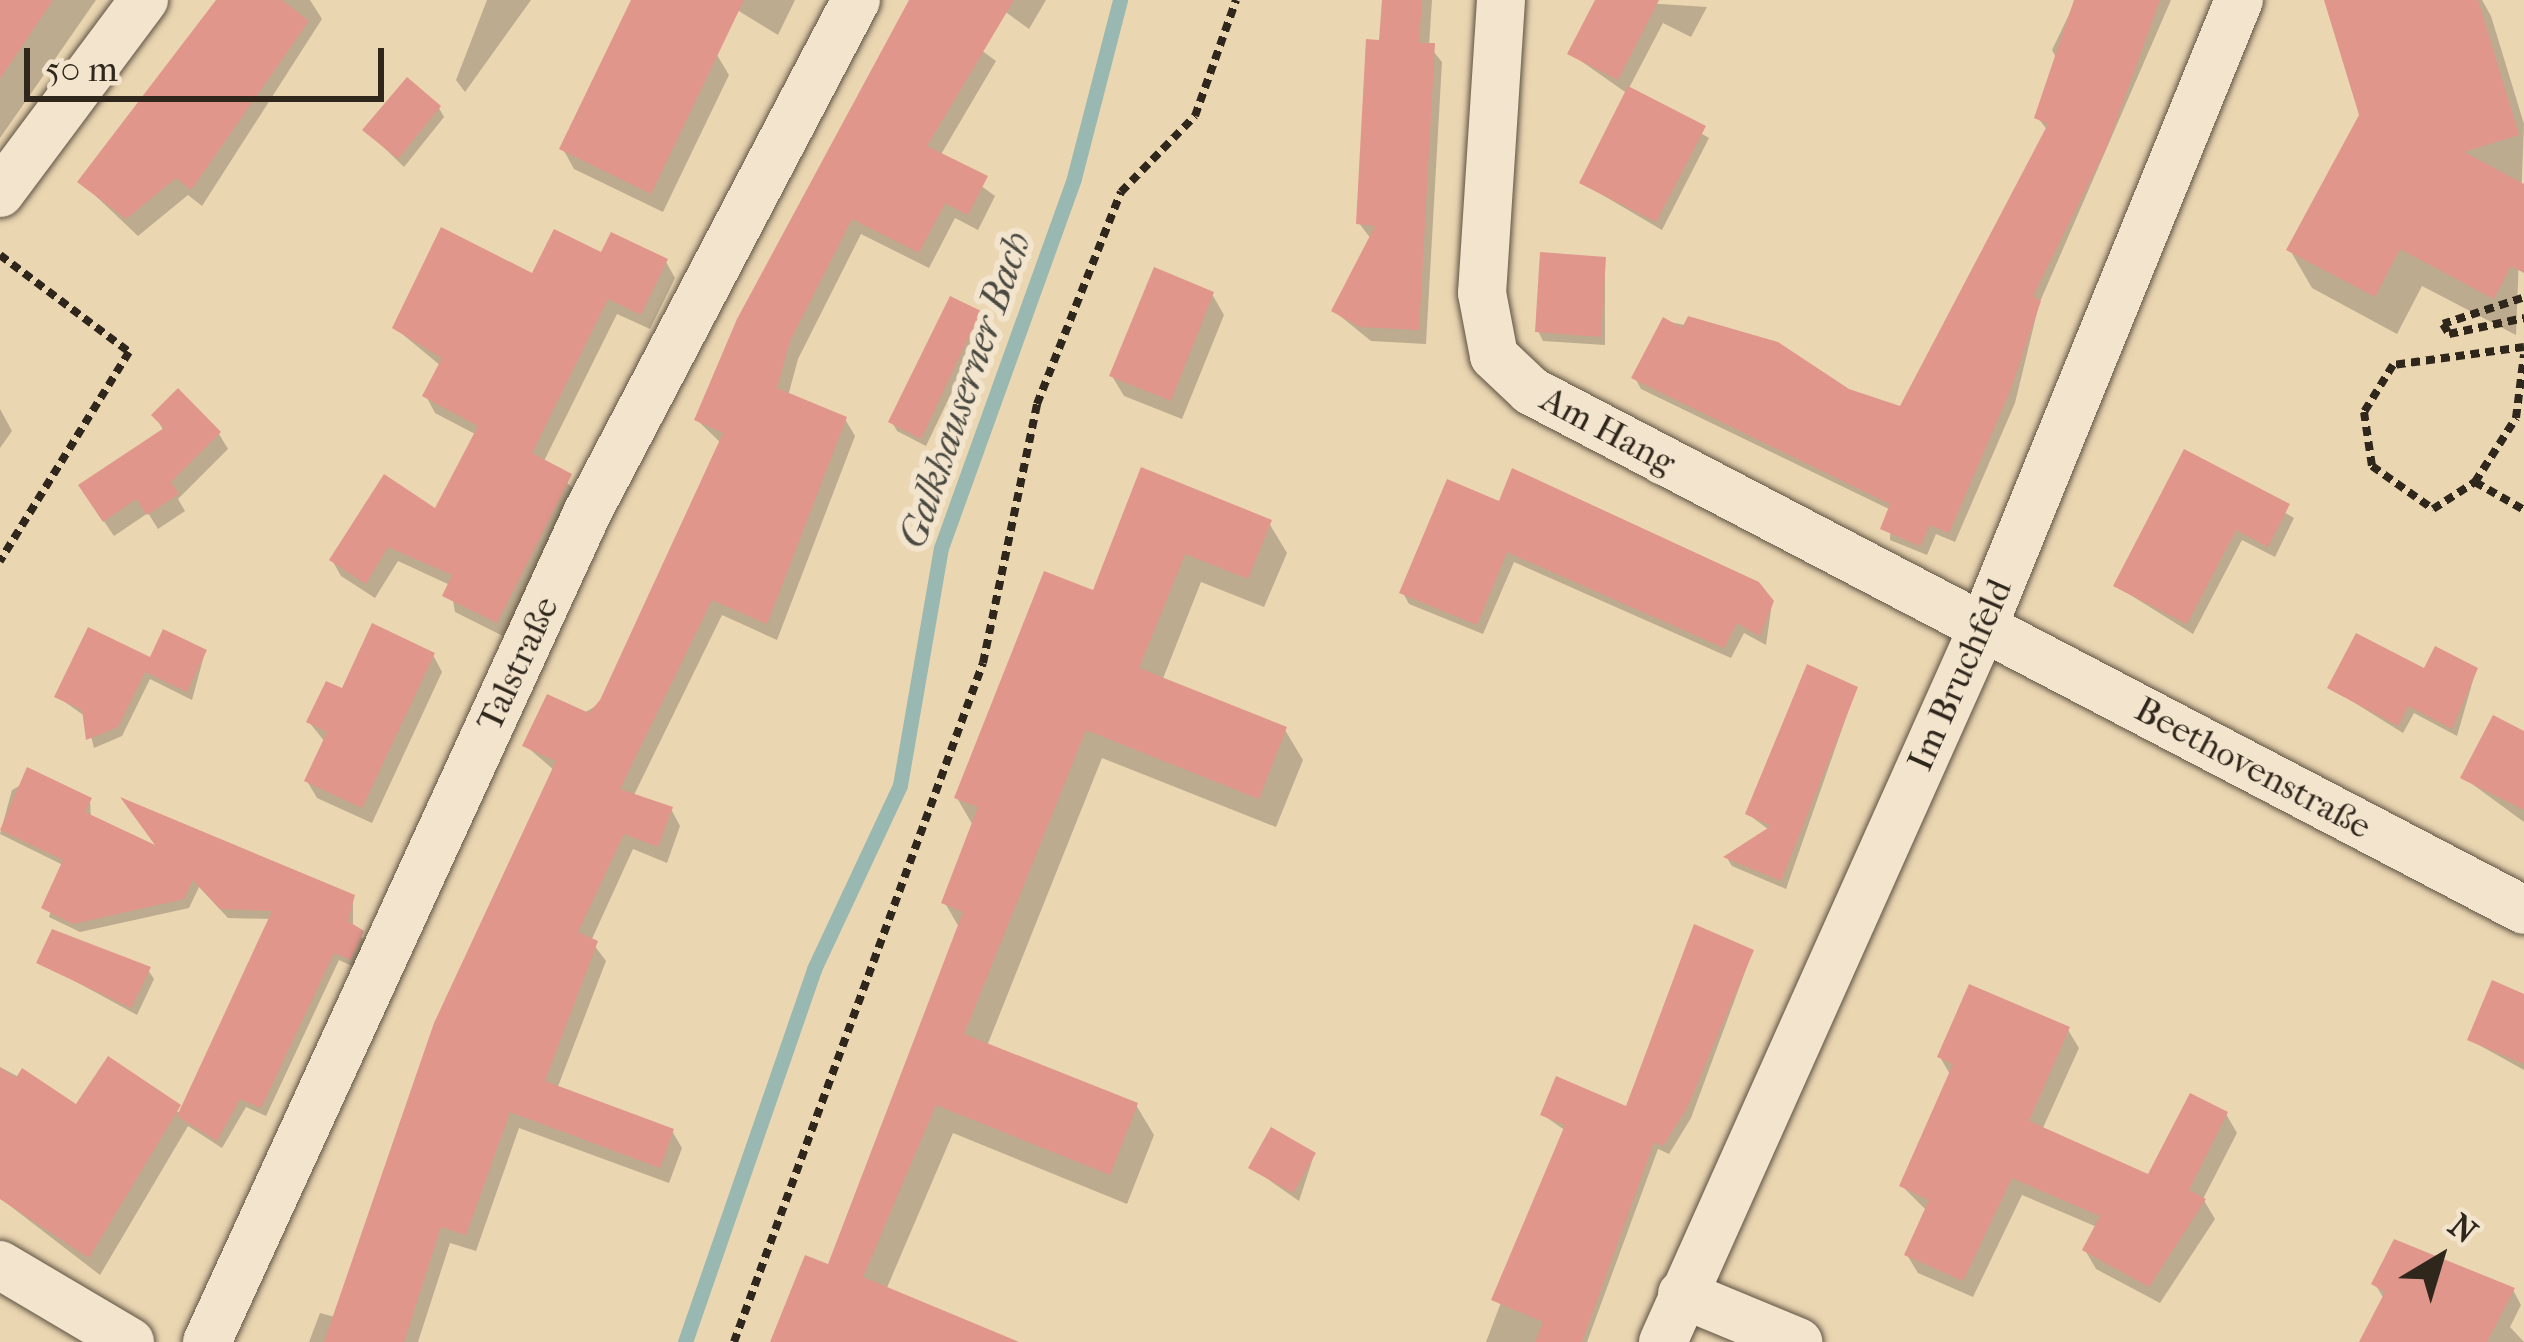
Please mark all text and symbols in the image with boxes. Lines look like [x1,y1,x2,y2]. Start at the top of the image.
scale bar [30,24,390,98]
text: 50 m [45,48,118,90]
water label: Galkhauserner Bach [889,226,1041,554]
street label: Am Hang [1533,378,1683,484]
street label: Im Bruchfeld [1899,573,2021,777]
street label: Talstraße [468,590,568,738]
street label: Beethovenstraße [2128,688,2378,848]
north arrow [2380,1198,2500,1318]
text: N [2441,1206,2484,1252]

